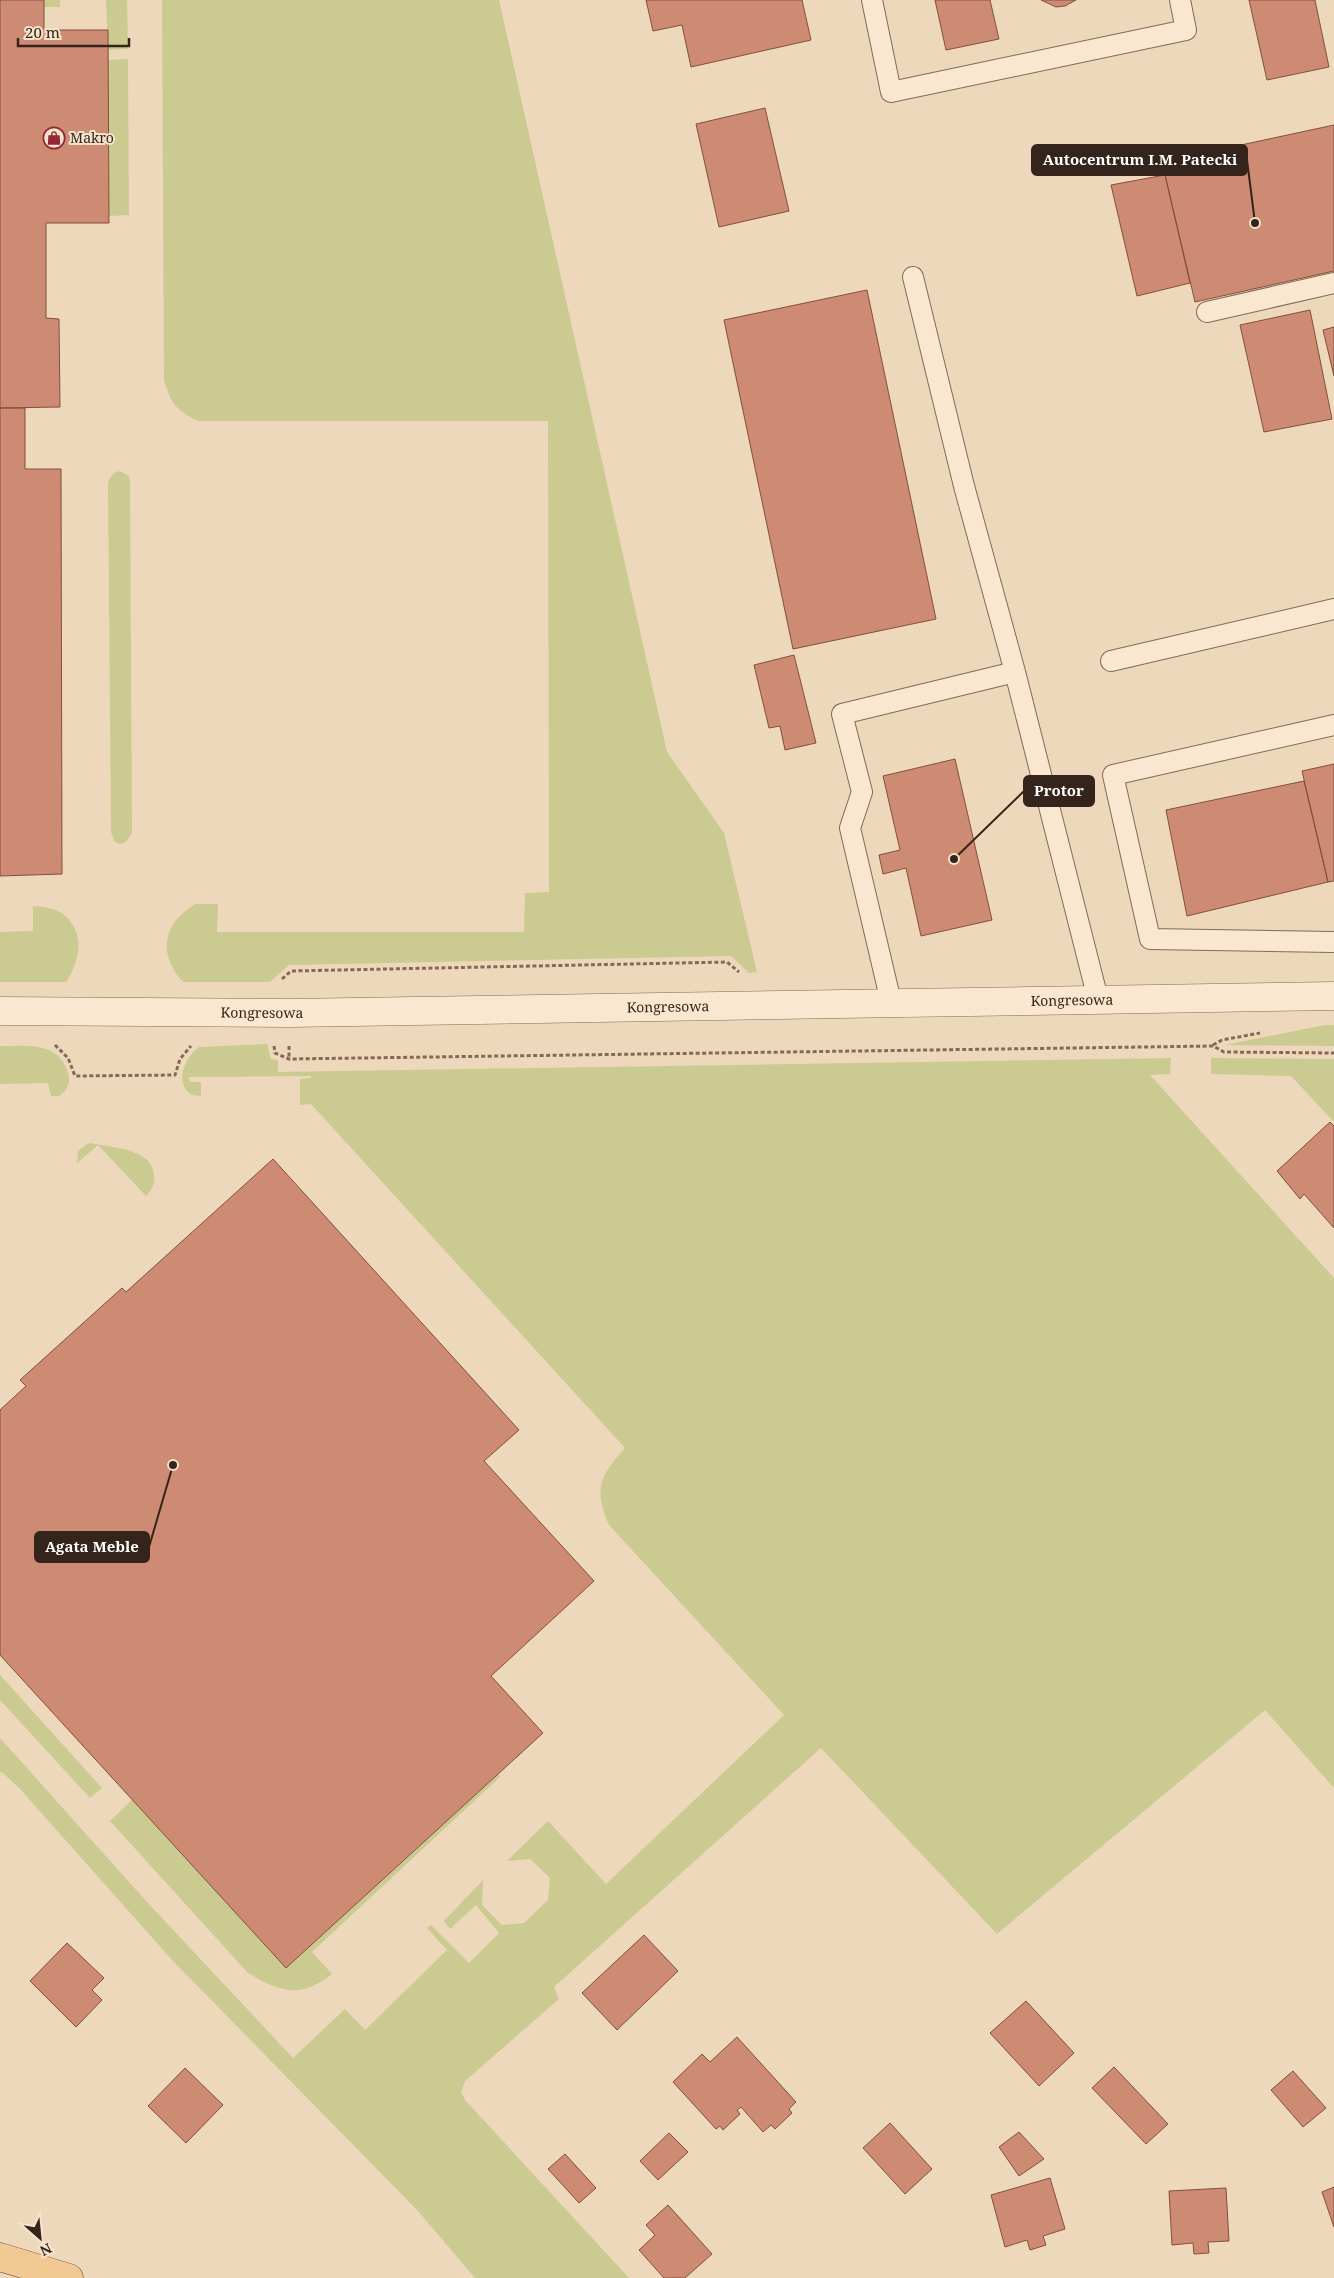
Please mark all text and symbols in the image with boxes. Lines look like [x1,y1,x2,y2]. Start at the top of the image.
scale bar [18,15,129,47]
text: 20 m [25,22,60,42]
shop icon: Makro [42,126,66,150]
place label: Makro [70,128,114,147]
callout: Autocentrum I.M. Patecki [1032,145,1247,175]
text: Autocentrum I.M. Patecki [1043,149,1238,169]
callout: Protor [1024,776,1094,806]
text: Protor [1034,780,1084,800]
street label: Kongresowa [1030,990,1113,1010]
street label: Kongresowa [626,996,710,1017]
street label: Kongresowa [221,1003,304,1022]
callout: Agata Meble [35,1532,149,1562]
text: Agata Meble [45,1536,139,1556]
north arrow [15,2213,65,2263]
text: N [37,2239,55,2261]

